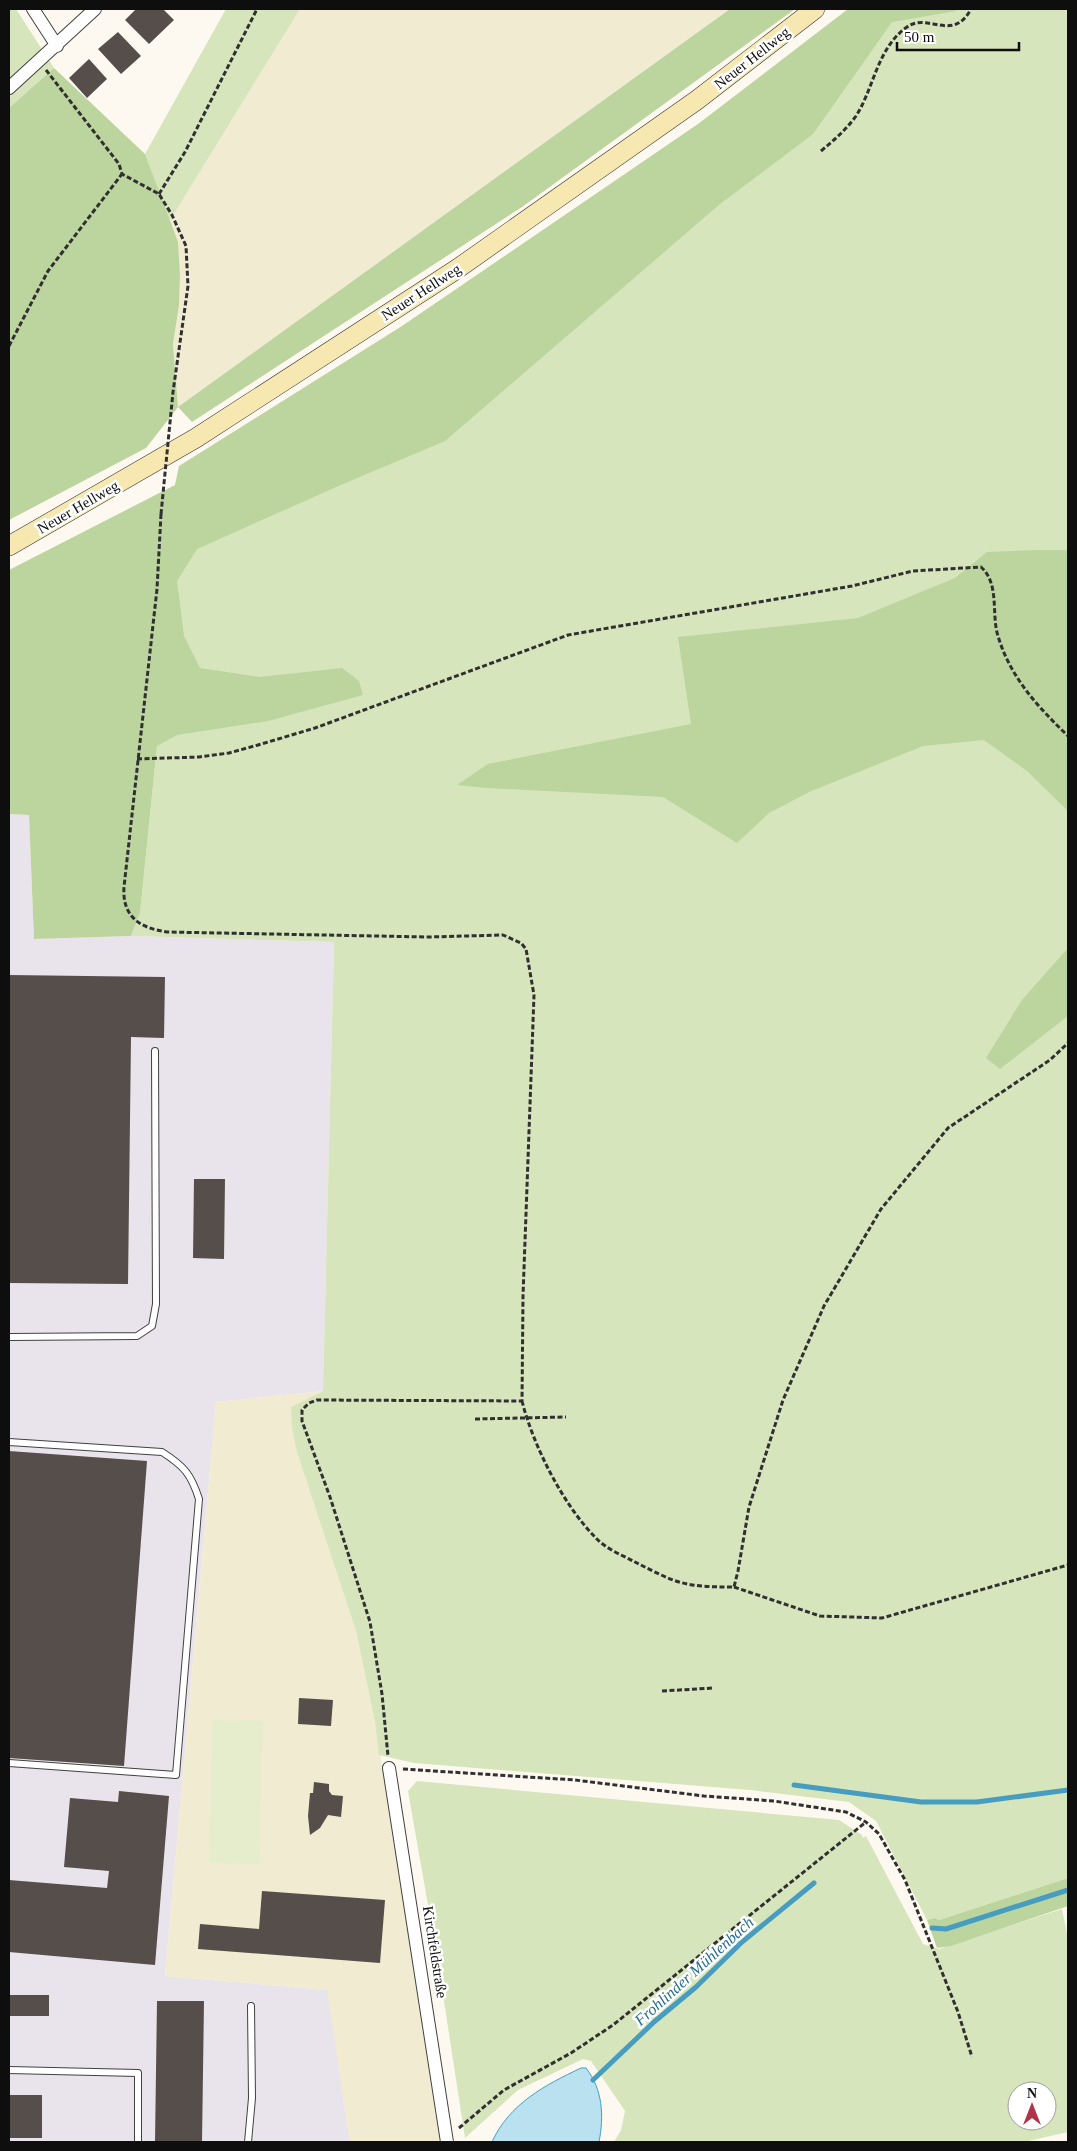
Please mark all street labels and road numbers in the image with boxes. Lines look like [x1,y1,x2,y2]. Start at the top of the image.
street label: Neuer Hellweg [711,23,793,92]
street label: Neuer Hellweg [378,260,464,324]
street label: Neuer Hellweg [35,477,122,537]
street label: Kirchfeldstraße [420,1905,450,2000]

